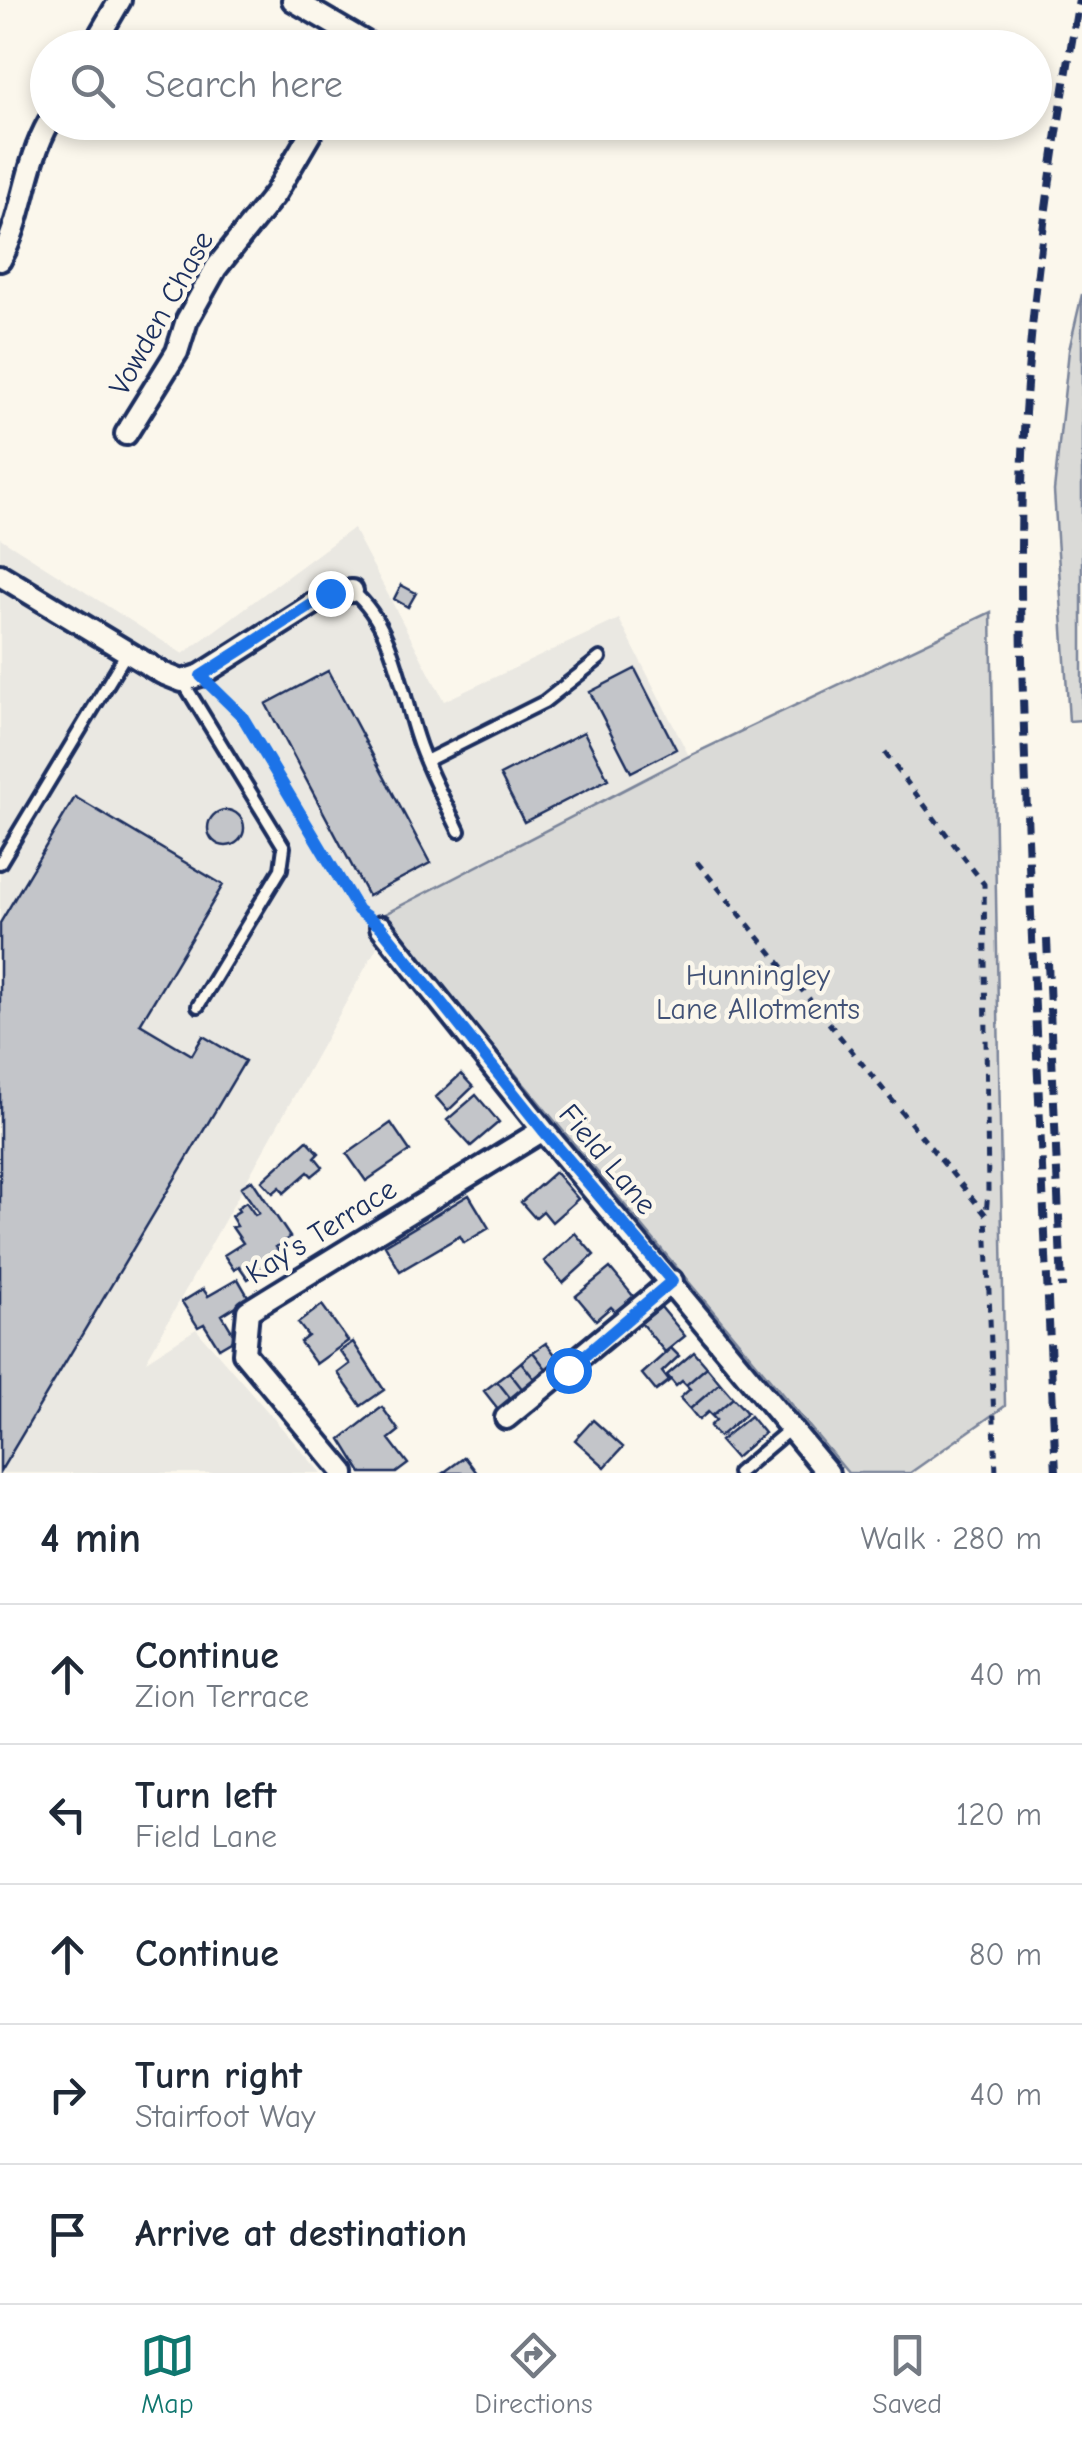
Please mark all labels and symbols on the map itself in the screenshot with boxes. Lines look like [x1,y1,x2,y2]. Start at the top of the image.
street label: Vowden Chase [102,225,221,401]
route end [308,571,354,617]
park label: Hunningley Lane Allotments [656,958,860,1027]
street label: Field Lane [551,1097,664,1222]
street label: Kay's Terrace [240,1171,403,1291]
route start [546,1348,592,1394]

